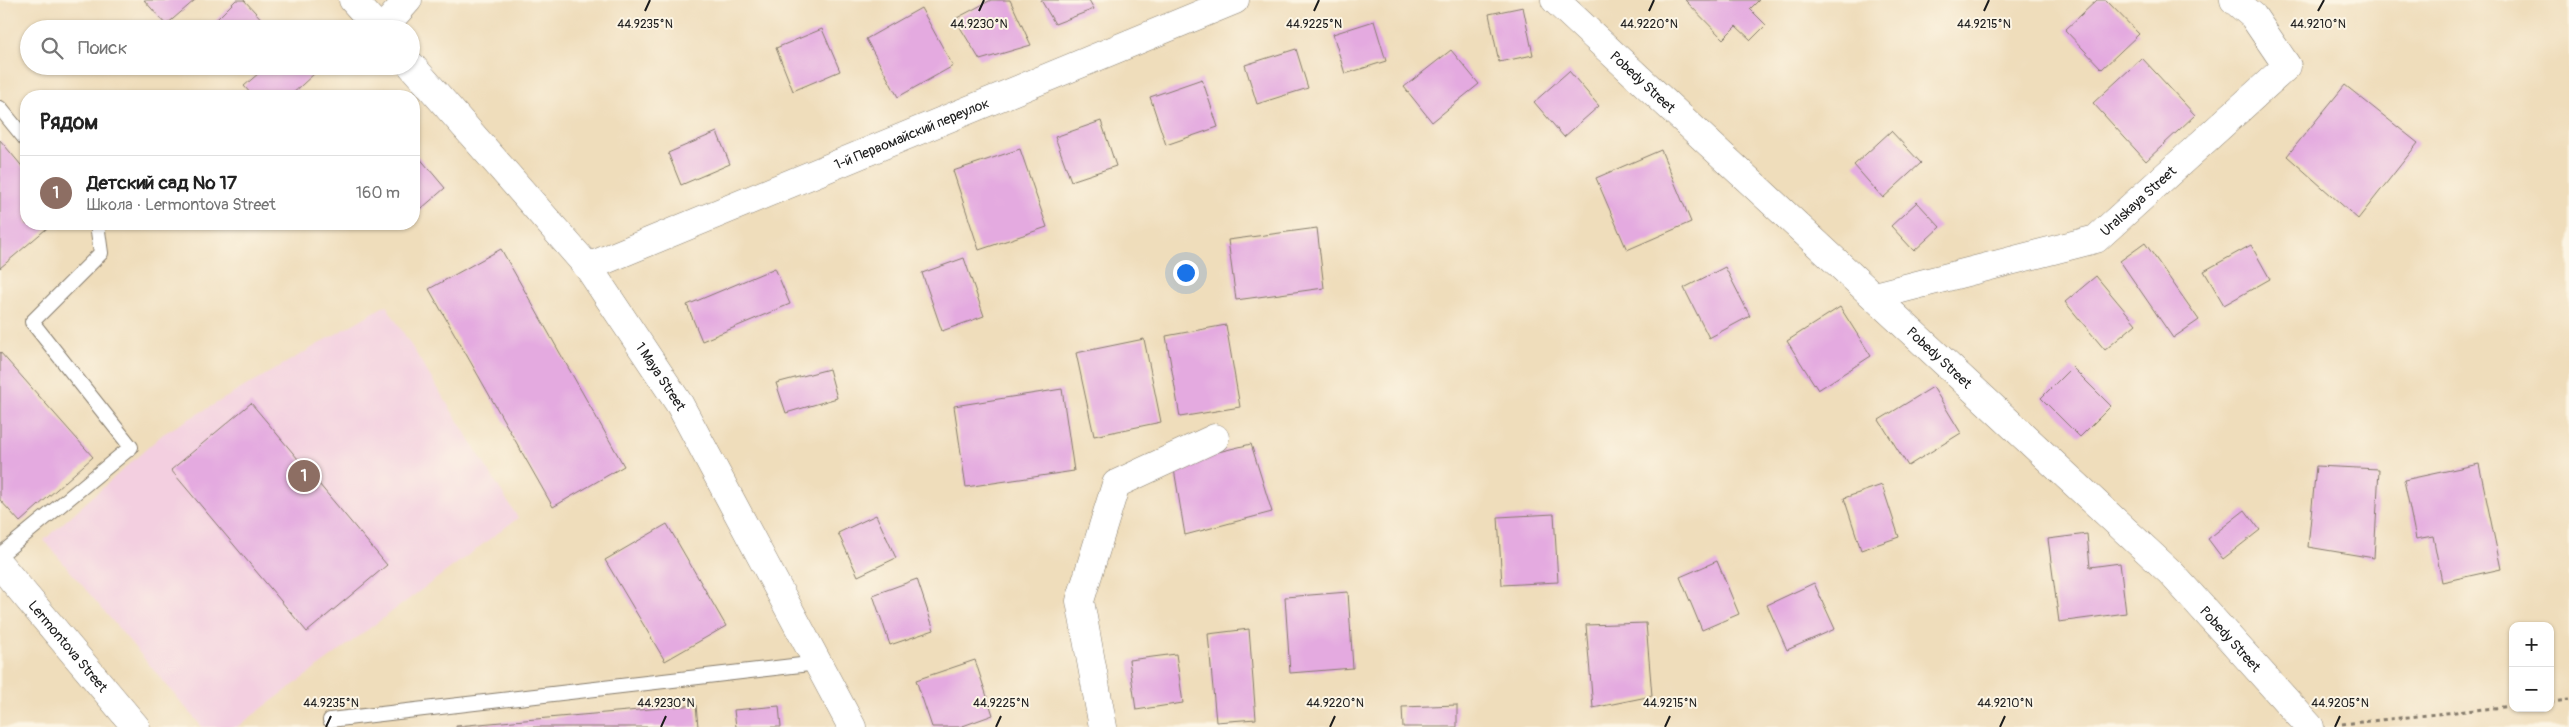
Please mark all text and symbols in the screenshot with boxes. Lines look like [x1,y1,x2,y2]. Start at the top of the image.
text: 44.9235°N [617,17,673,32]
text: 44.9230°N [950,17,1008,32]
text: 44.9225°N [1286,17,1342,32]
text: 44.9220°N [1620,17,1678,32]
text: 44.9215°N [1957,17,2011,32]
text: 44.9210°N [2290,17,2346,32]
search box [20,20,420,75]
icon: search [38,34,66,62]
text: Поиск [78,36,128,60]
street label: Pobedy Street [1606,48,1679,117]
street label: 1-й Первомайский переулок [832,94,992,173]
text: Рядом [40,109,98,136]
street label: Uralskaya Street [2097,162,2180,240]
text: Детский сад № 17 [87,171,237,195]
text: 1 [53,183,59,203]
text: 160 m [356,183,400,203]
text: Школа · Lermontova Street [87,195,276,215]
your location [1173,260,1199,286]
street label: Pobedy Street [1903,323,1975,393]
street label: 1 Maya Street [632,339,690,414]
pin: 1 [288,457,320,495]
street label: Lermontova Street [24,597,111,696]
street label: Pobedy Street [2196,603,2264,676]
map controls [2509,622,2554,712]
button: + [2509,622,2554,667]
button: − [2509,667,2554,712]
text: 44.9235°N [303,696,359,711]
text: 44.9230°N [637,696,695,711]
text: 44.9225°N [973,696,1029,711]
text: 44.9220°N [1306,696,1364,711]
text: 44.9215°N [1643,696,1697,711]
text: 44.9210°N [1977,696,2033,711]
text: 44.9205°N [2311,696,2369,711]

